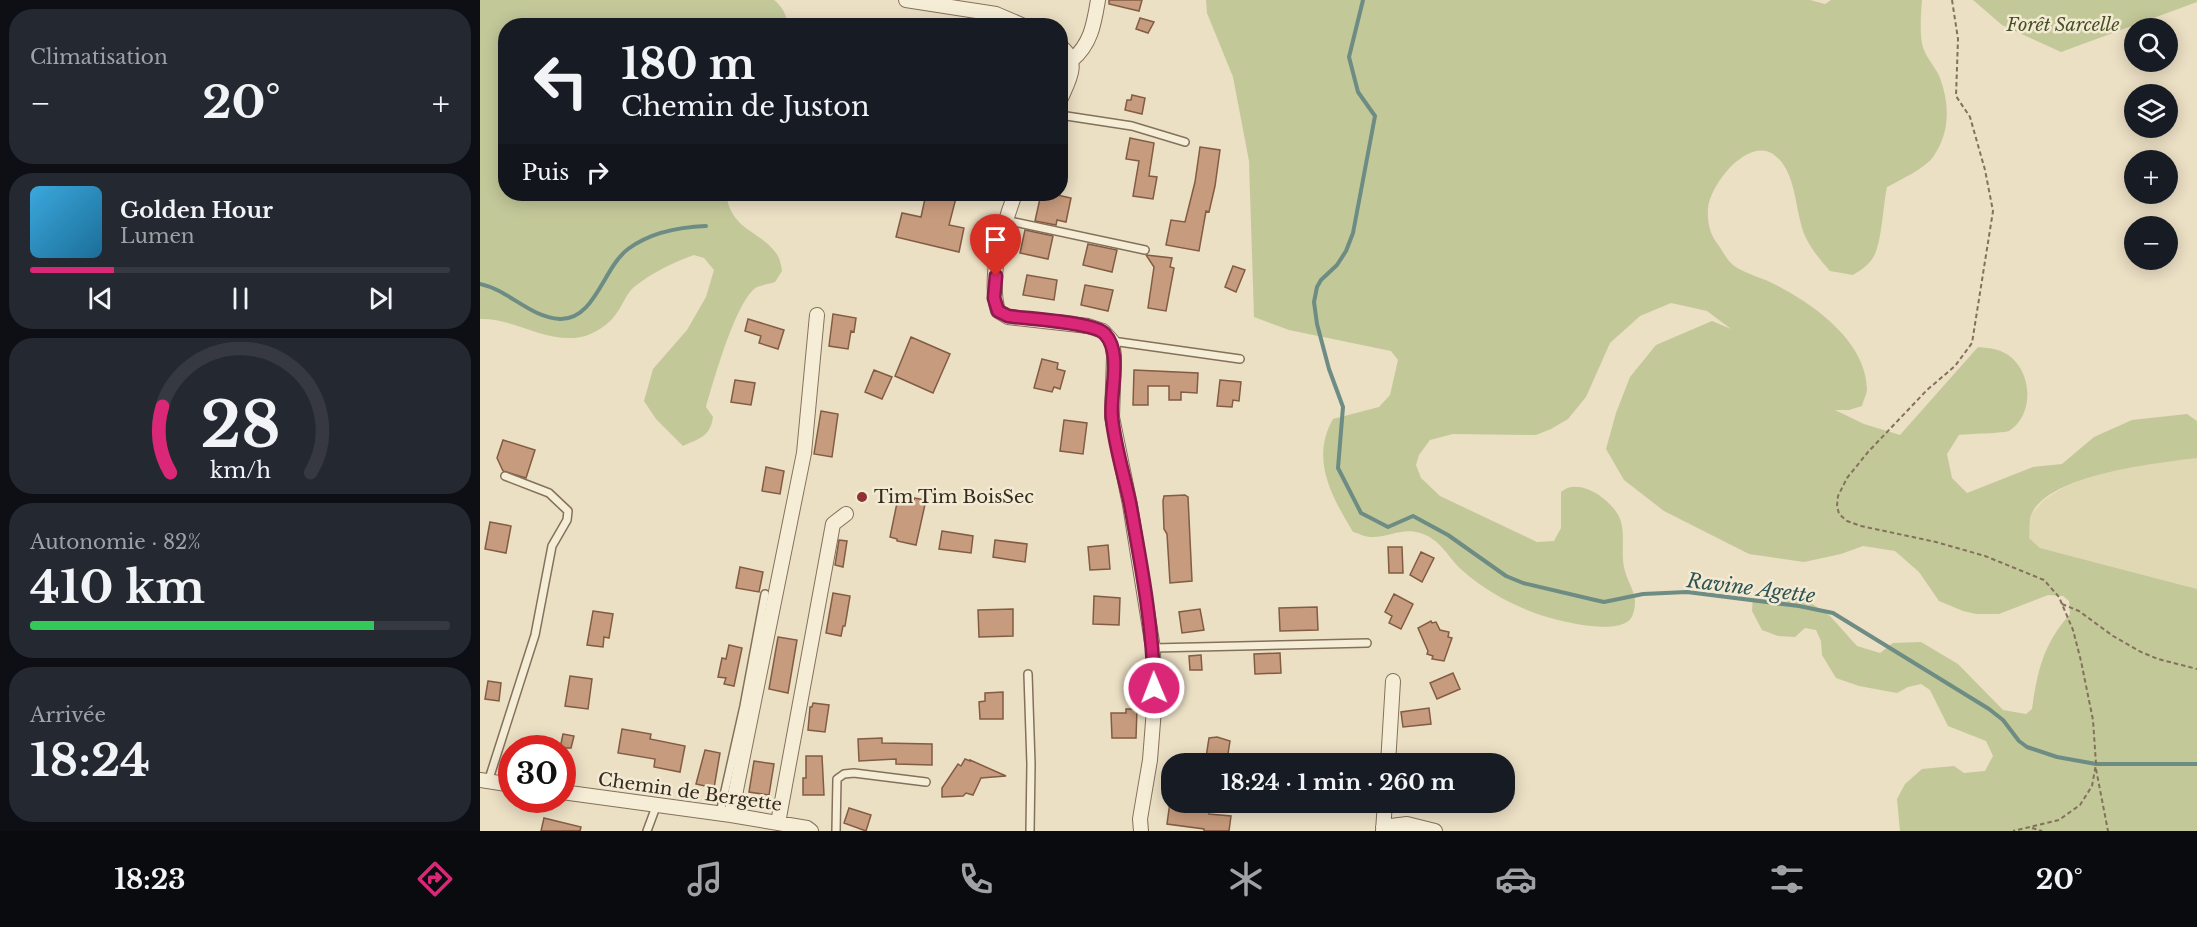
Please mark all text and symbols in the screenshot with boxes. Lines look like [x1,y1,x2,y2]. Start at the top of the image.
park label: Forêt Sarcelle [2006,14,2119,36]
map controls [2124,18,2178,270]
button: search [2124,18,2178,72]
text: 180 m [621,38,755,90]
icon: left [522,42,600,120]
text: Climatisation [30,45,168,69]
text: 20° [202,74,281,130]
text: − [30,83,51,124]
text: + [432,83,450,124]
button: layers [2124,84,2178,138]
text: Chemin de Juston [621,90,870,123]
button: + [2124,150,2178,204]
icon: right [581,156,614,189]
text: Puis [522,159,569,186]
text: Golden Hour [120,197,273,224]
pin [970,214,1021,276]
button: − [2124,216,2178,270]
icon: arrive [979,223,1012,256]
text: Lumen [120,224,195,248]
icon: previous [84,282,117,315]
icon: pause [224,282,257,315]
icon: next [364,282,397,315]
text: 28 [200,386,280,464]
text: km/h [210,457,271,484]
place label: Tim Tim BoisSec [874,486,1034,508]
marker: Tim Tim BoisSec [855,490,869,504]
text: Autonomie · 82% [30,530,201,554]
text: 410 km [30,559,205,615]
water label: Ravine Agette [1684,568,1817,608]
position arrow [1122,656,1186,720]
text: Arrivée [30,703,106,727]
text: 18:24 [30,732,150,788]
speed limit sign: 30 [498,735,576,813]
street label: Chemin de Bergette [597,768,783,816]
text: 18:24 · 1 min · 260 m [1221,769,1455,796]
icon: directions [414,858,456,900]
icon: music [684,858,726,900]
icon: phone [955,858,997,900]
icon: climate [1225,858,1267,900]
icon: car [1495,858,1537,900]
icon: filters [1766,858,1808,900]
text: 18:23 [114,863,186,896]
text: 20° [2036,863,2083,896]

